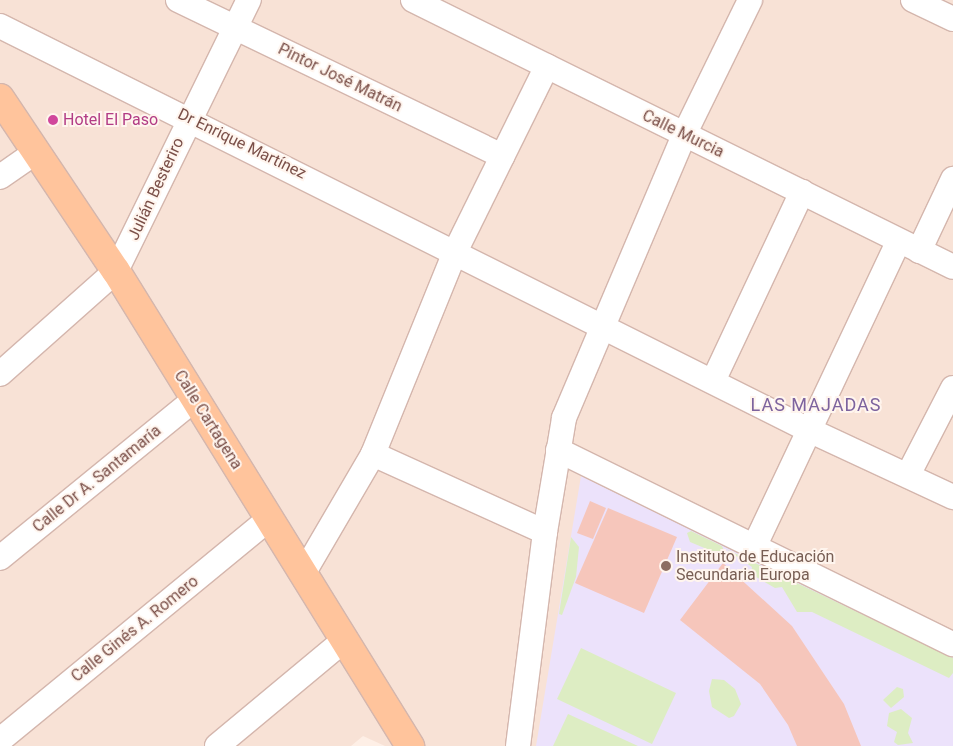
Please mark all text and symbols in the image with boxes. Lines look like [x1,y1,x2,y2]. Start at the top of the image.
street label: Pintor José Matrán [275,40,405,116]
street label: Dr Enrique Martínez [175,105,309,183]
street label: Calle Murcia [639,106,727,162]
place label: Hotel El Paso [63,110,158,130]
marker: Hotel El Paso [47,114,59,126]
street label: Julián Besteriro [124,135,188,243]
street label: Calle Cartagena [170,367,246,473]
district label: LAS MAJADAS [749,394,883,416]
street label: Calle Dr A. Santamaría [29,421,165,537]
place label: Instituto de Educación Secundaria Europa [676,547,834,585]
marker: Instituto de Educación Secundaria Europa [660,560,672,572]
street label: Calle Ginés A. Romero [67,572,203,686]

